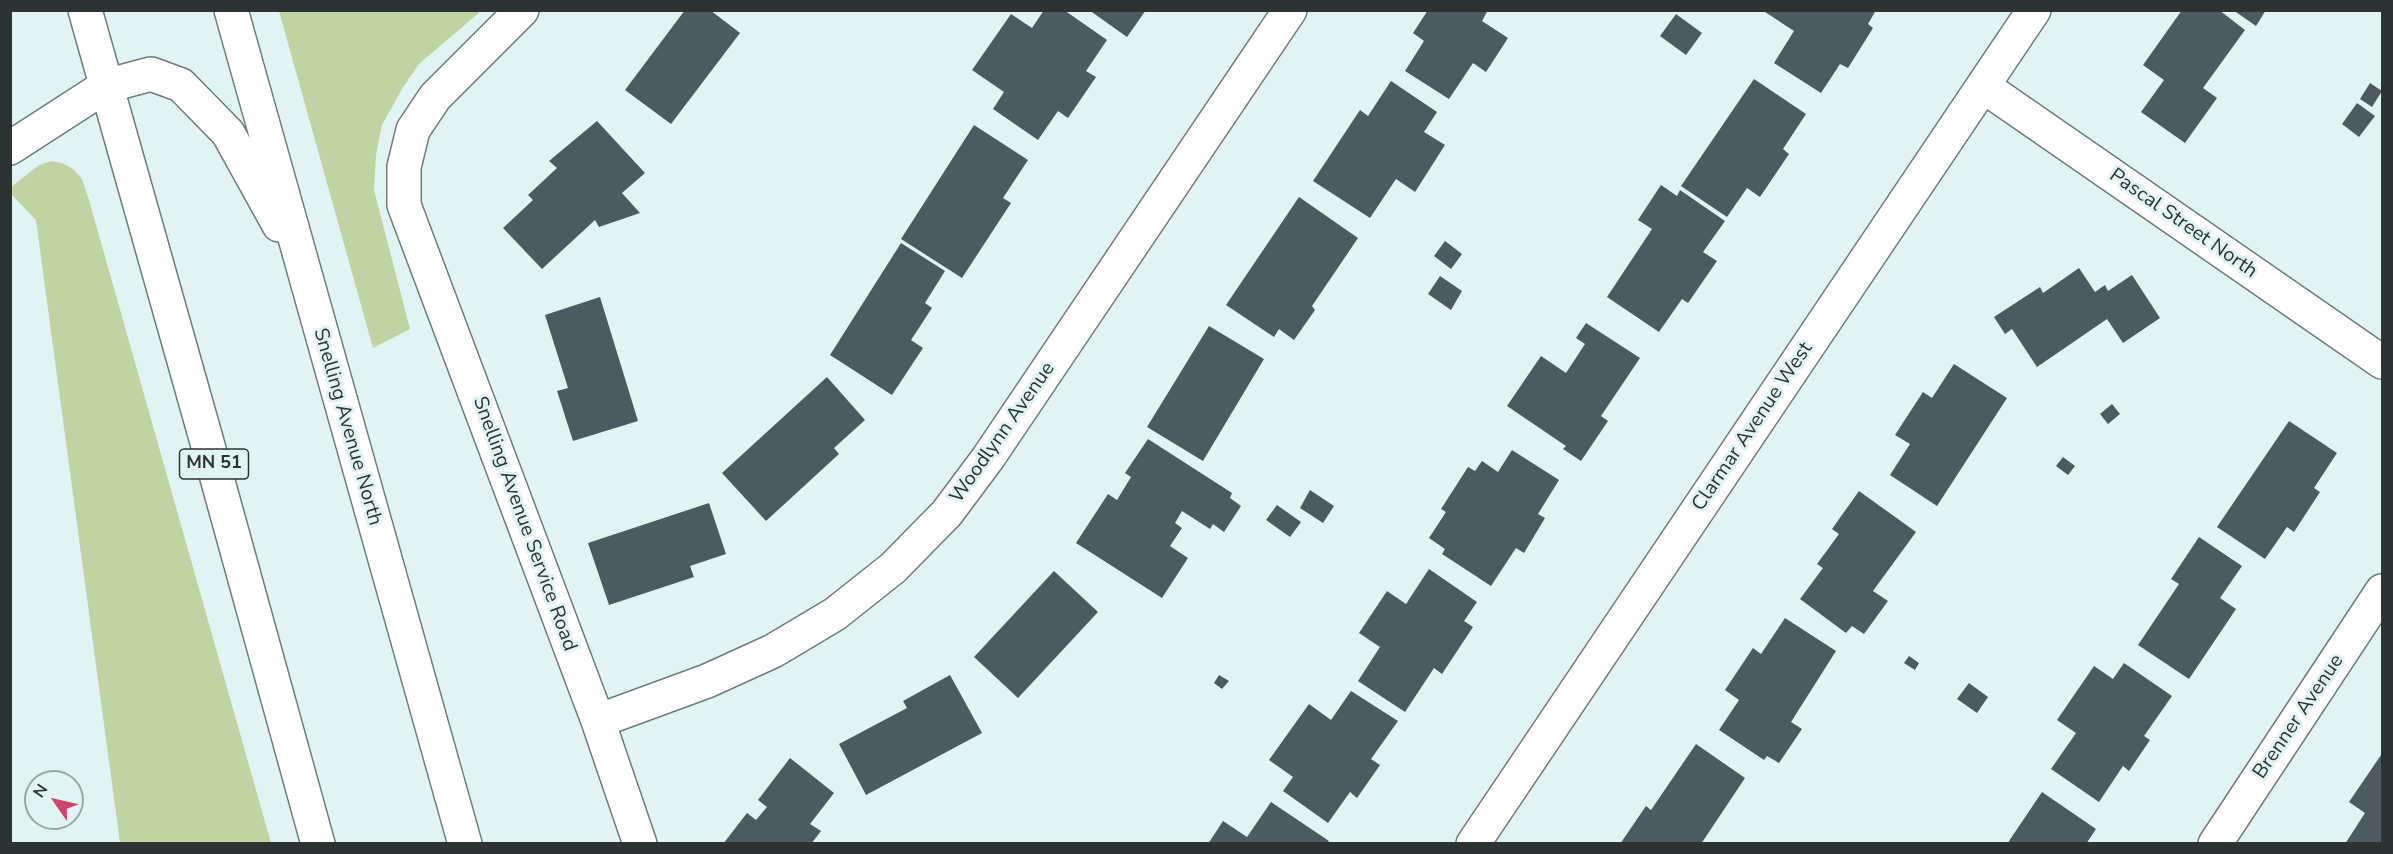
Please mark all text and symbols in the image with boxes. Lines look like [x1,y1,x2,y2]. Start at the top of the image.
street label: Pascal Street North [2104,164,2262,284]
street label: Snelling Avenue North [307,326,387,528]
street label: Clarmar Avenue West [1688,338,1818,516]
street label: Woodlynn Avenue [945,358,1061,508]
street label: Snelling Avenue Service Road [467,393,581,655]
road number: MN 51 [180,449,248,479]
street label: Brenner Avenue [2249,650,2349,784]
north arrow [24,770,84,830]
text: N [28,780,53,802]

